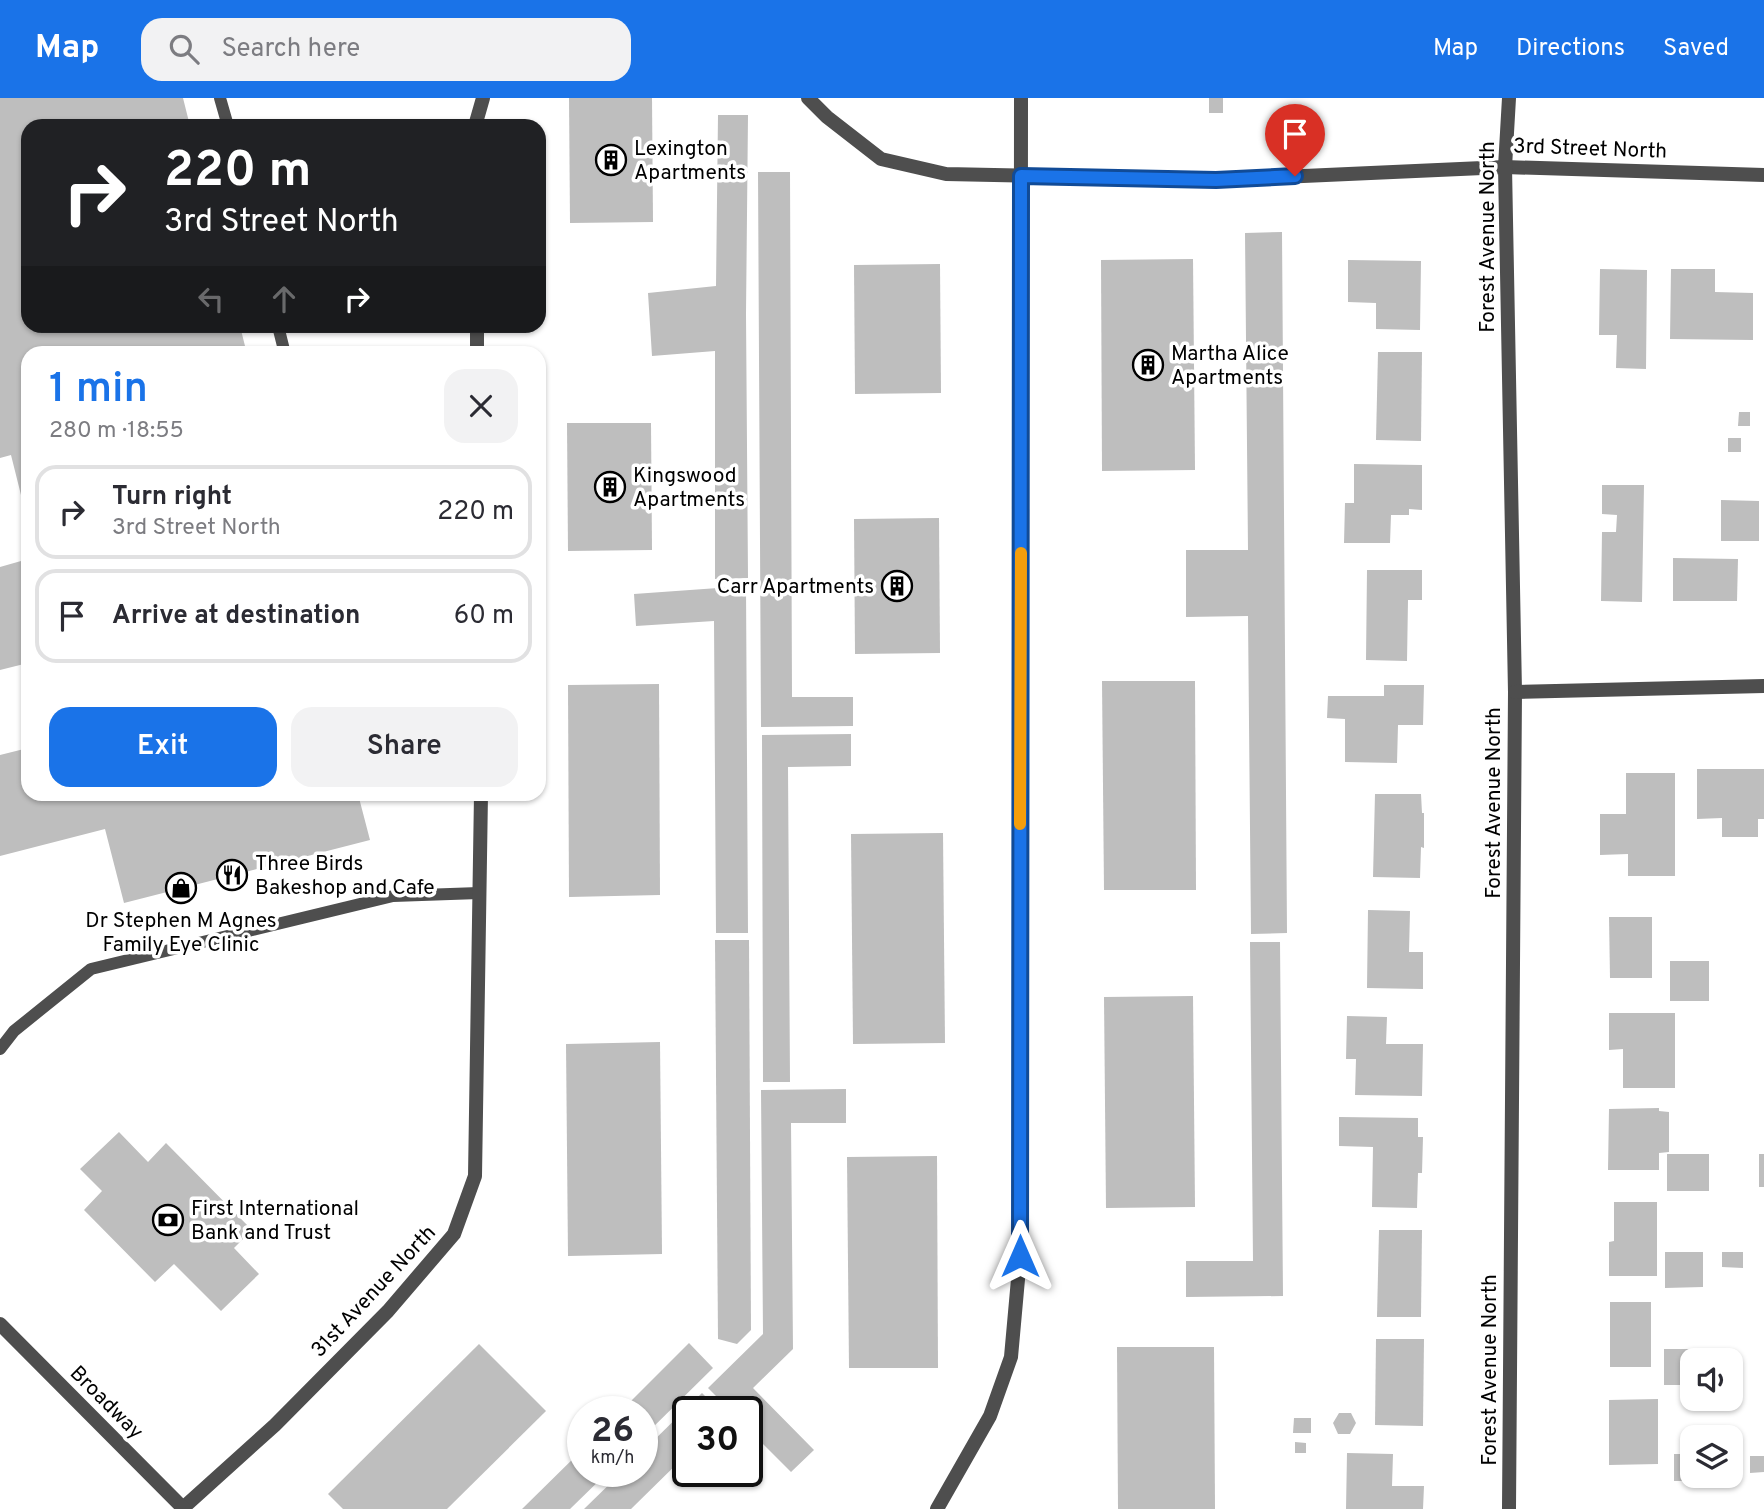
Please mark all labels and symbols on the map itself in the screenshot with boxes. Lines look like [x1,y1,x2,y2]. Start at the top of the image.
pin [1265,104,1325,176]
street label: 3rd Street North [1512,133,1667,166]
place label: Lexington Apartments [634,136,746,187]
street label: Forest Avenue North [1475,141,1502,333]
building icon: Lexington Apartments [594,143,628,177]
place label: Martha Alice Apartments [1171,341,1289,392]
building icon: Martha Alice Apartments [1131,348,1165,382]
place label: Kingswood Apartments [633,463,745,514]
building icon: Kingswood Apartments [593,470,627,504]
building icon: Carr Apartments [880,569,914,603]
place label: Carr Apartments [717,574,874,601]
street label: Forest Avenue North [1481,707,1508,899]
place label: Three Birds Bakeshop and Cafe [255,851,435,902]
restaurant icon: Three Birds Bakeshop and Cafe [215,858,249,892]
shop icon: Dr Stephen M Agnes Family Eye Clinic [164,871,198,905]
place label: Dr Stephen M Agnes Family Eye Clinic [85,908,277,959]
place label: First International Bank and Trust [191,1196,359,1247]
bank icon: First International Bank and Trust [151,1203,185,1237]
position arrow [983,1219,1057,1293]
street label: 31st Avenue North [306,1220,442,1364]
street label: Forest Avenue North [1477,1274,1504,1466]
street label: Broadway [63,1360,149,1446]
speed limit sign: 30 [672,1396,763,1487]

